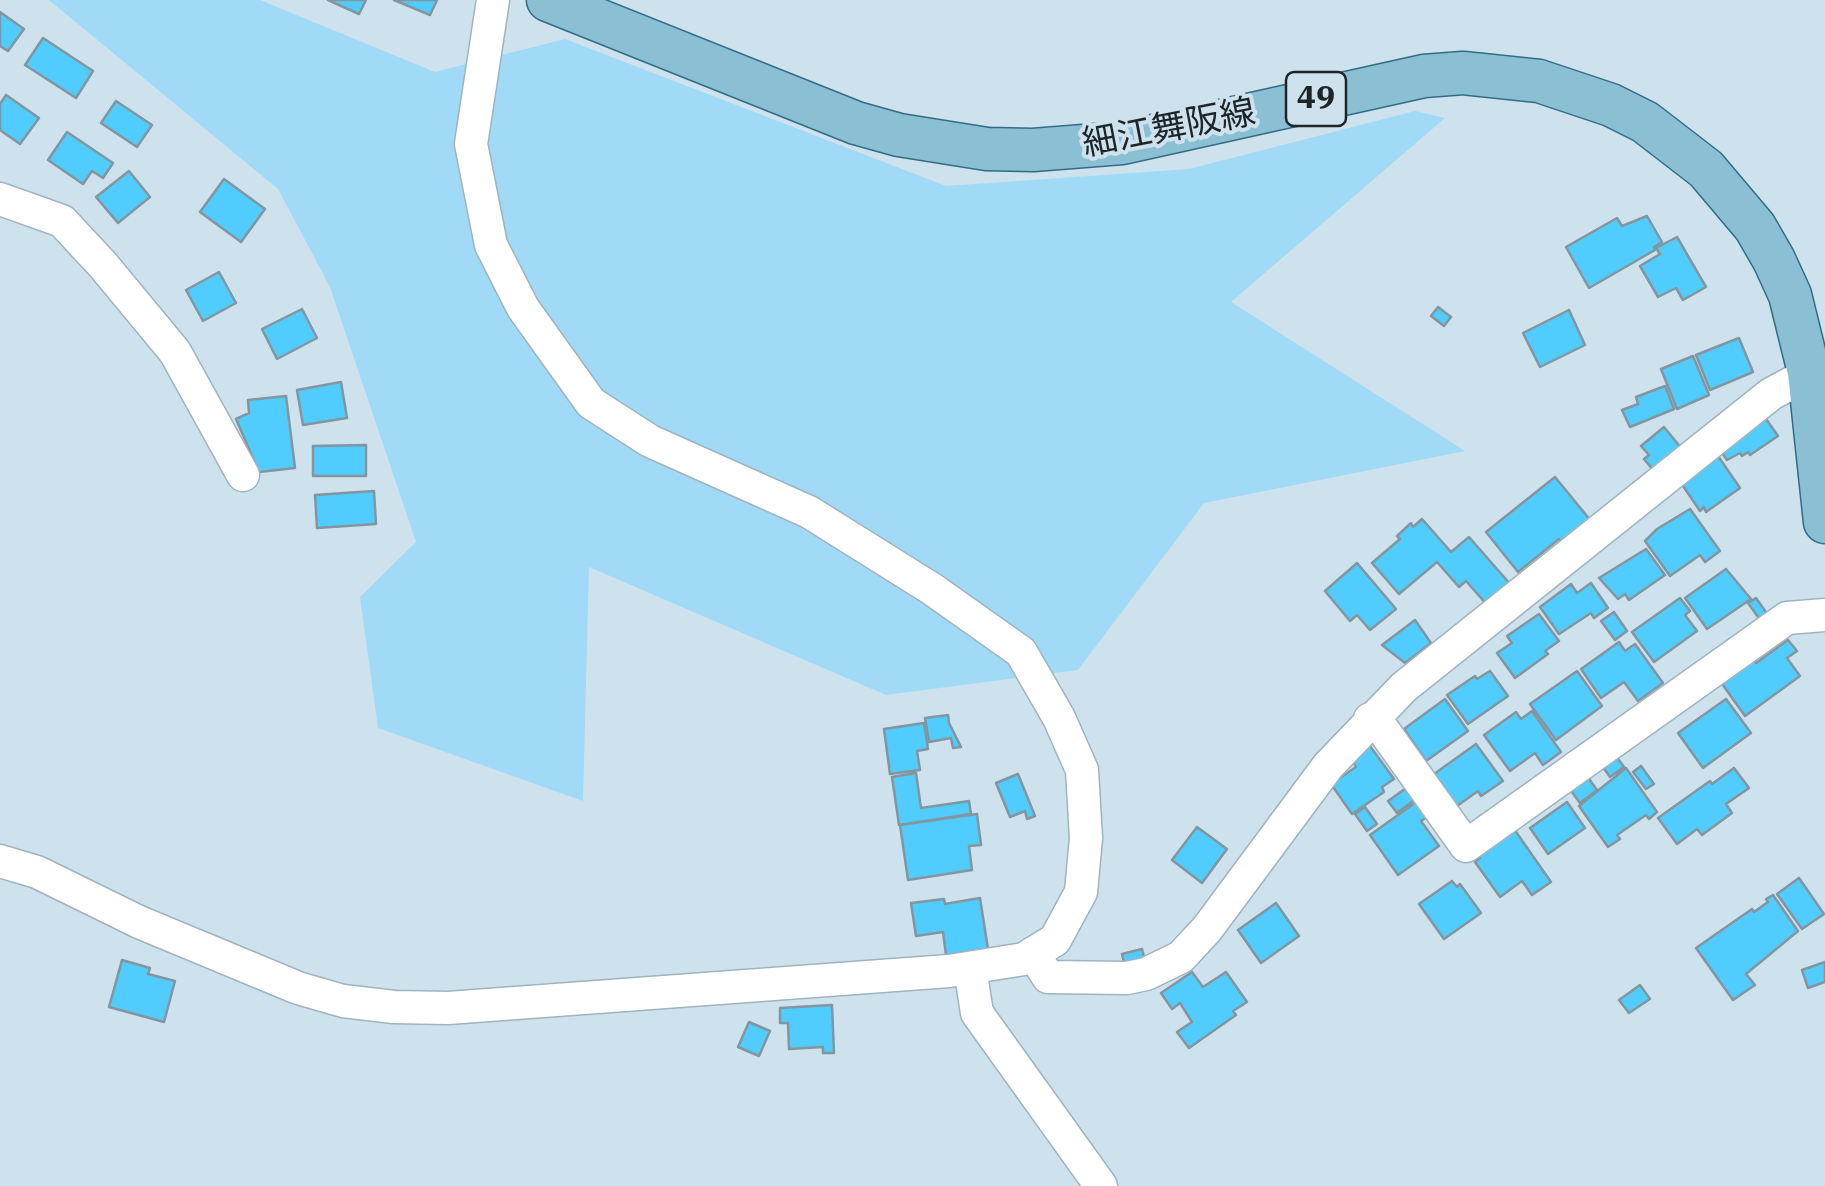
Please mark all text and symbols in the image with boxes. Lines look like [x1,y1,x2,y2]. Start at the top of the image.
road number: 49 [1286,72,1346,126]
street label: 細江舞阪線 [1079,92,1259,166]

